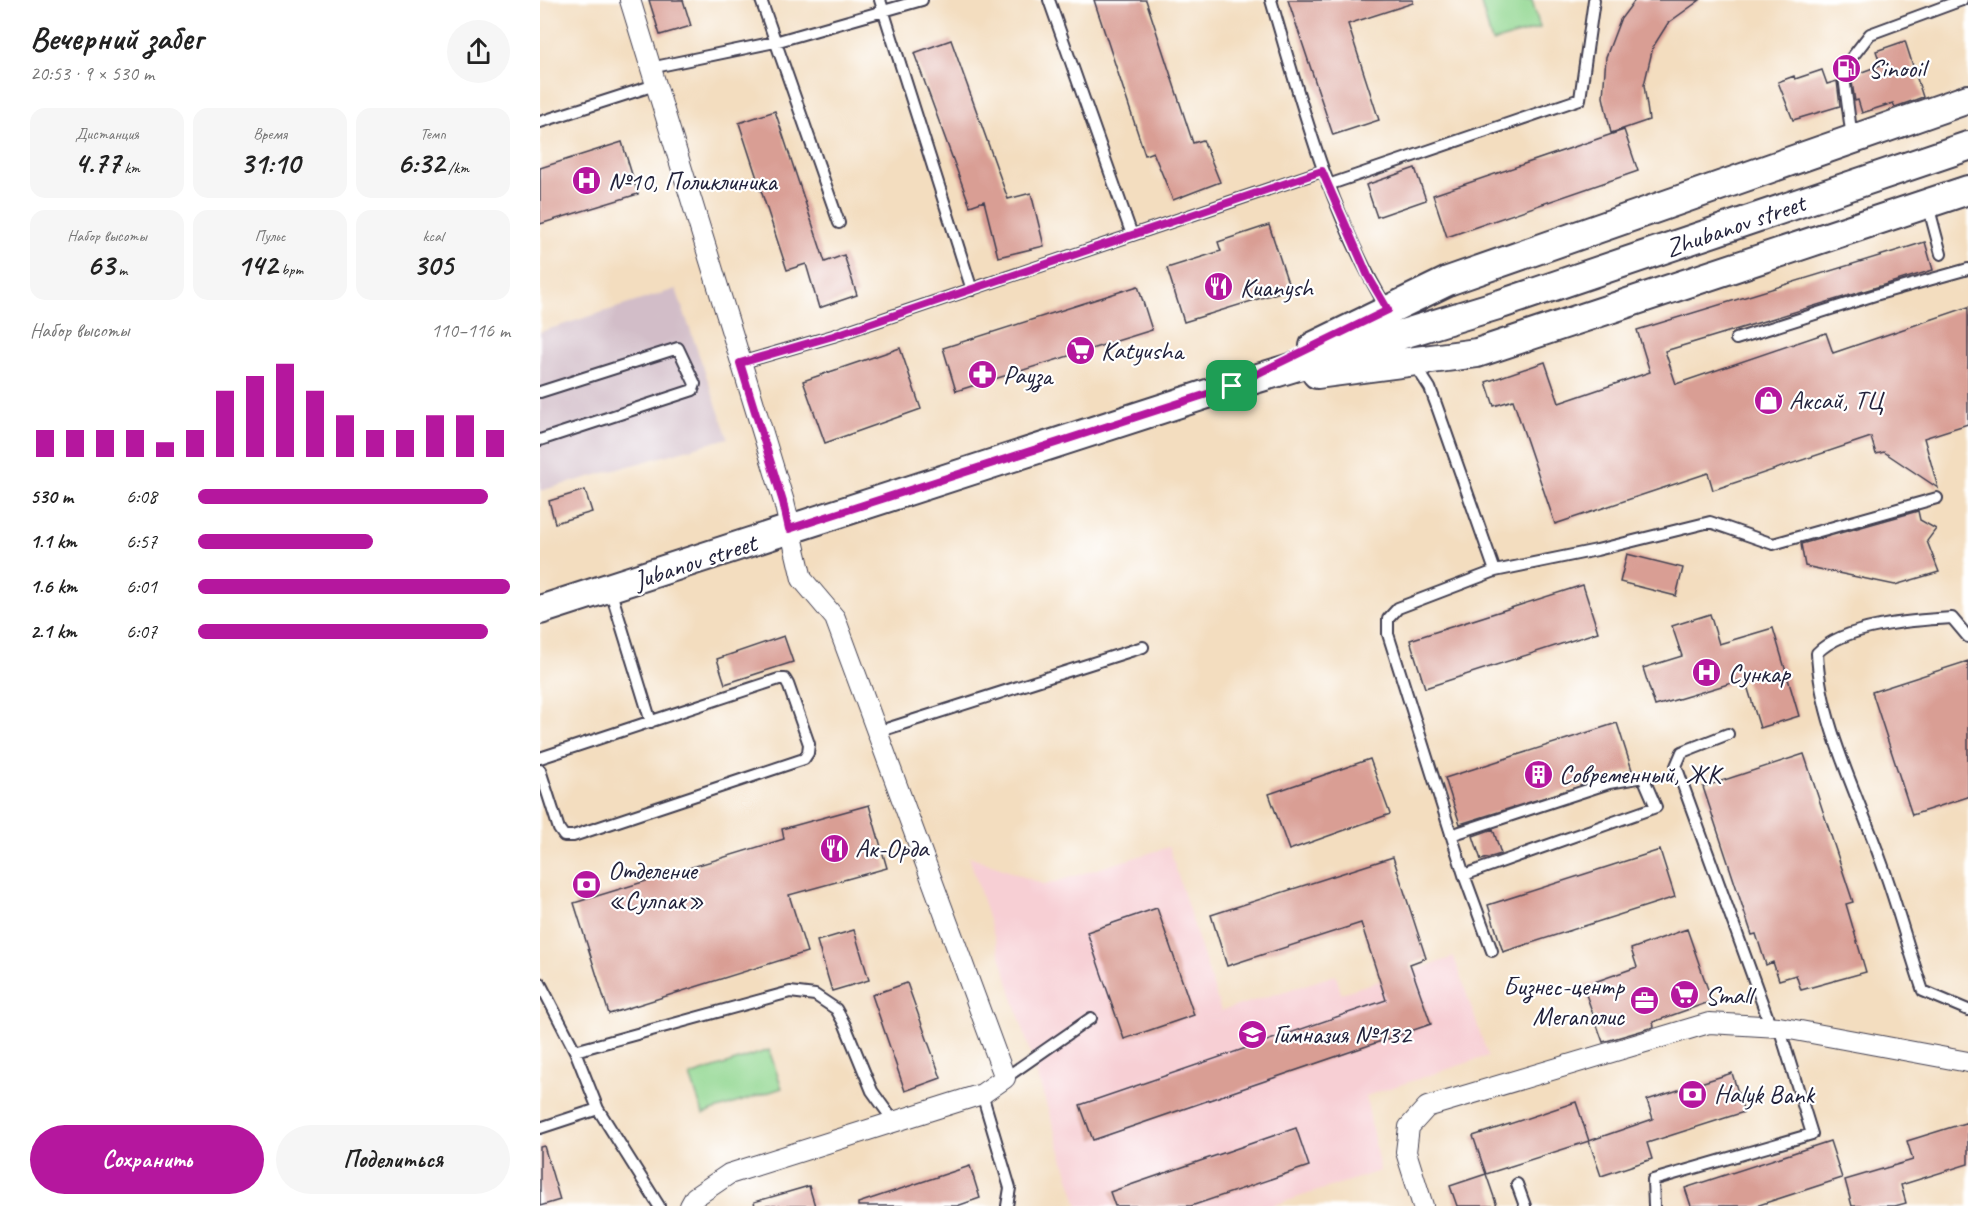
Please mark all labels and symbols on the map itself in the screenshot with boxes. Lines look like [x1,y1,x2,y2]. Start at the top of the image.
fuel station icon: Sinooil [1831,52,1863,84]
place label: Sinooil [1868,52,1930,85]
hospital icon: №10, Поликлиника [571,165,603,197]
place label: №10, Поликлиника [608,165,778,198]
street label: Zhubanov street [1661,185,1811,265]
restaurant icon: Kuanysh [1203,271,1235,303]
place label: Kuanysh [1240,271,1315,304]
supermarket icon: Katyusha [1064,334,1096,366]
place label: Katyusha [1101,334,1185,367]
pharmacy icon: Рауза [966,359,998,391]
place label: Рауза [1003,359,1054,393]
pin [1206,360,1257,411]
shop icon: Аксай, ТЦ [1752,384,1784,416]
place label: Аксай, ТЦ [1789,384,1885,417]
street label: Jubanov street [628,525,763,597]
hospital icon: Сункар [1691,657,1723,689]
place label: Сункар [1728,657,1792,690]
building icon: Современный, ЖК [1522,758,1554,790]
place label: Современный, ЖК [1559,758,1724,791]
restaurant icon: Ак-Орда [818,832,850,864]
place label: Ак-Орда [855,832,930,865]
place label: Отделение «Сулпак» [608,854,704,917]
bank icon: Отделение «Сулпак» [571,869,603,901]
place label: Бизнес-центр Мегаполис [1503,970,1626,1033]
supermarket icon: Small [1668,979,1700,1011]
place label: Small [1705,979,1757,1012]
office icon: Бизнес-центр Мегаполис [1629,985,1661,1017]
school or university icon: Гимназия №132 [1236,1018,1268,1050]
place label: Гимназия №132 [1273,1018,1413,1051]
bank icon: Halyk Bank [1677,1078,1709,1110]
place label: Halyk Bank [1714,1078,1815,1111]

